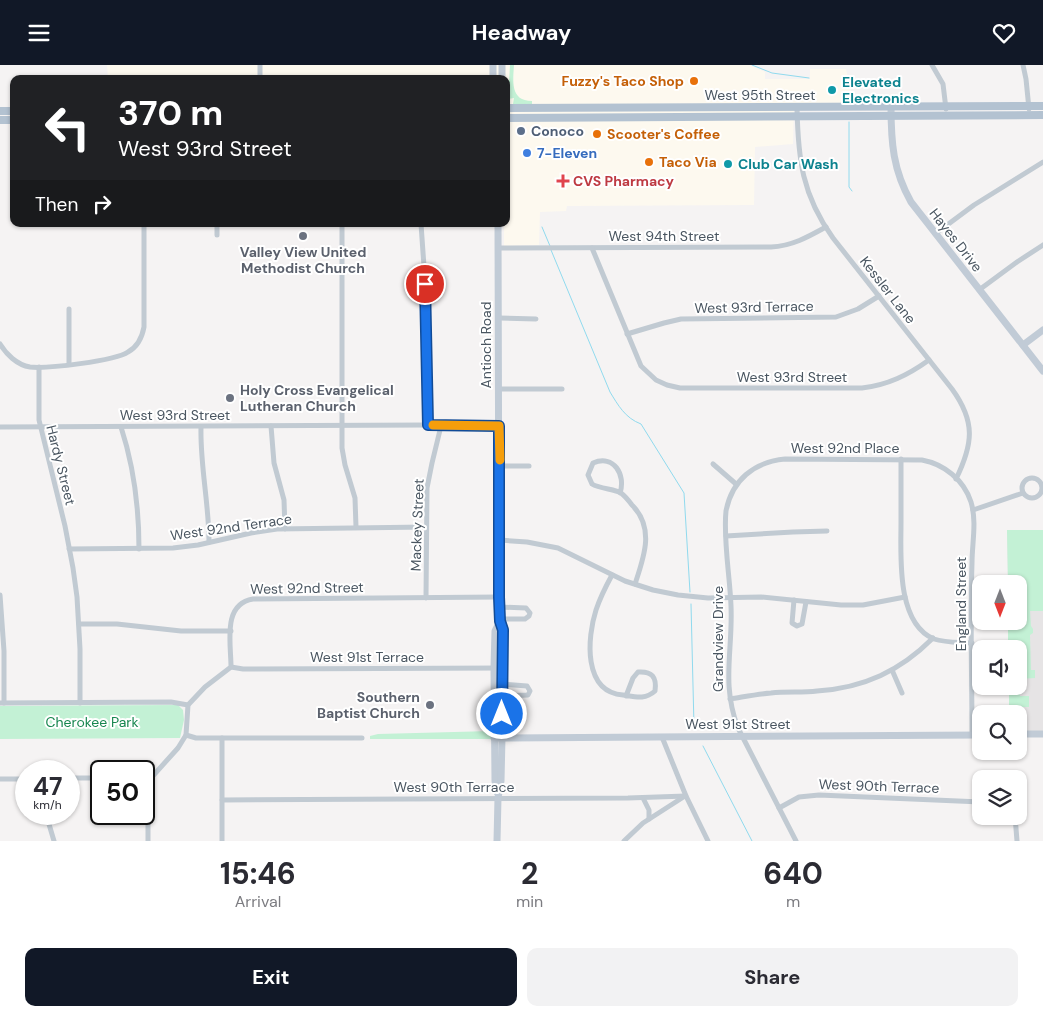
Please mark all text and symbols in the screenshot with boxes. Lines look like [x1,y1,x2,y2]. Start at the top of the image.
text: Headway [472,18,571,47]
icon: menu [25,19,53,47]
icon: heart [990,19,1018,47]
place label: Fuzzy's Taco Shop [561,72,684,90]
place label: Elevated Electronics [842,73,919,107]
marker: Fuzzy's Taco Shop [688,75,700,87]
marker: Elevated Electronics [826,84,838,96]
street label: West 95th Street [705,86,816,104]
text: 370 m [118,90,223,136]
icon: left [35,95,100,160]
place label: Conoco [531,122,584,140]
marker: Conoco [515,125,527,137]
place label: Scooter's Coffee [607,125,720,143]
marker: Scooter's Coffee [591,128,603,140]
text: West 93rd Street [118,134,292,163]
place label: 7-Eleven [537,144,597,162]
marker: 7-Eleven [521,147,533,159]
place label: Taco Via [659,153,717,171]
place label: Club Car Wash [738,155,838,173]
marker: Taco Via [643,156,655,168]
marker: Club Car Wash [722,158,734,170]
place label: CVS Pharmacy [573,172,675,190]
marker: CVS Pharmacy [557,175,569,187]
icon: right [88,190,116,218]
text: Then [35,192,78,217]
street label: Hayes Drive [926,205,986,275]
street label: West 94th Street [609,227,719,245]
marker: Valley View United Methodist Church [297,230,309,242]
place label: Valley View United Methodist Church [240,243,366,277]
street label: Kessler Lane [856,253,920,327]
pin [404,263,446,305]
icon: arrive [411,270,439,298]
street label: West 93rd Terrace [694,297,814,317]
street label: Antioch Road [477,302,495,388]
street label: West 93rd Street [737,368,847,386]
place label: Holy Cross Evangelical Lutheran Church [240,381,394,415]
marker: Holy Cross Evangelical Lutheran Church [224,392,236,404]
street label: West 93rd Street [120,406,230,424]
street label: Hardy Street [42,423,80,507]
street label: West 92nd Place [791,439,899,457]
street label: Mackey Street [406,478,428,572]
street label: West 92nd Terrace [169,510,293,544]
street label: England Street [952,557,970,651]
north arrow [972,575,1028,630]
map controls [972,575,1027,825]
street label: West 92nd Street [250,578,364,598]
street label: Grandview Drive [709,586,727,692]
button: sound [972,640,1027,695]
street label: West 91st Terrace [310,648,424,666]
position arrow [475,687,527,739]
place label: Southern Baptist Church [317,688,420,722]
marker: Southern Baptist Church [424,699,436,711]
button: search [972,705,1027,760]
park label: Cherokee Park [45,713,139,731]
street label: West 91st Street [685,715,791,733]
speed limit sign: 50 [90,760,155,825]
text: 47 [33,770,62,803]
button: layers [972,770,1027,825]
street label: West 90th Terrace [818,775,940,797]
street label: West 90th Terrace [394,778,514,796]
text: km/h [33,797,62,813]
text: 15:46 [220,854,296,893]
text: 2 [521,854,538,893]
text: 640 [763,854,823,893]
text: Arrival [235,891,281,912]
text: min [516,891,543,912]
text: m [786,891,800,912]
button: Exit [25,948,517,1006]
button: Share [527,948,1018,1006]

